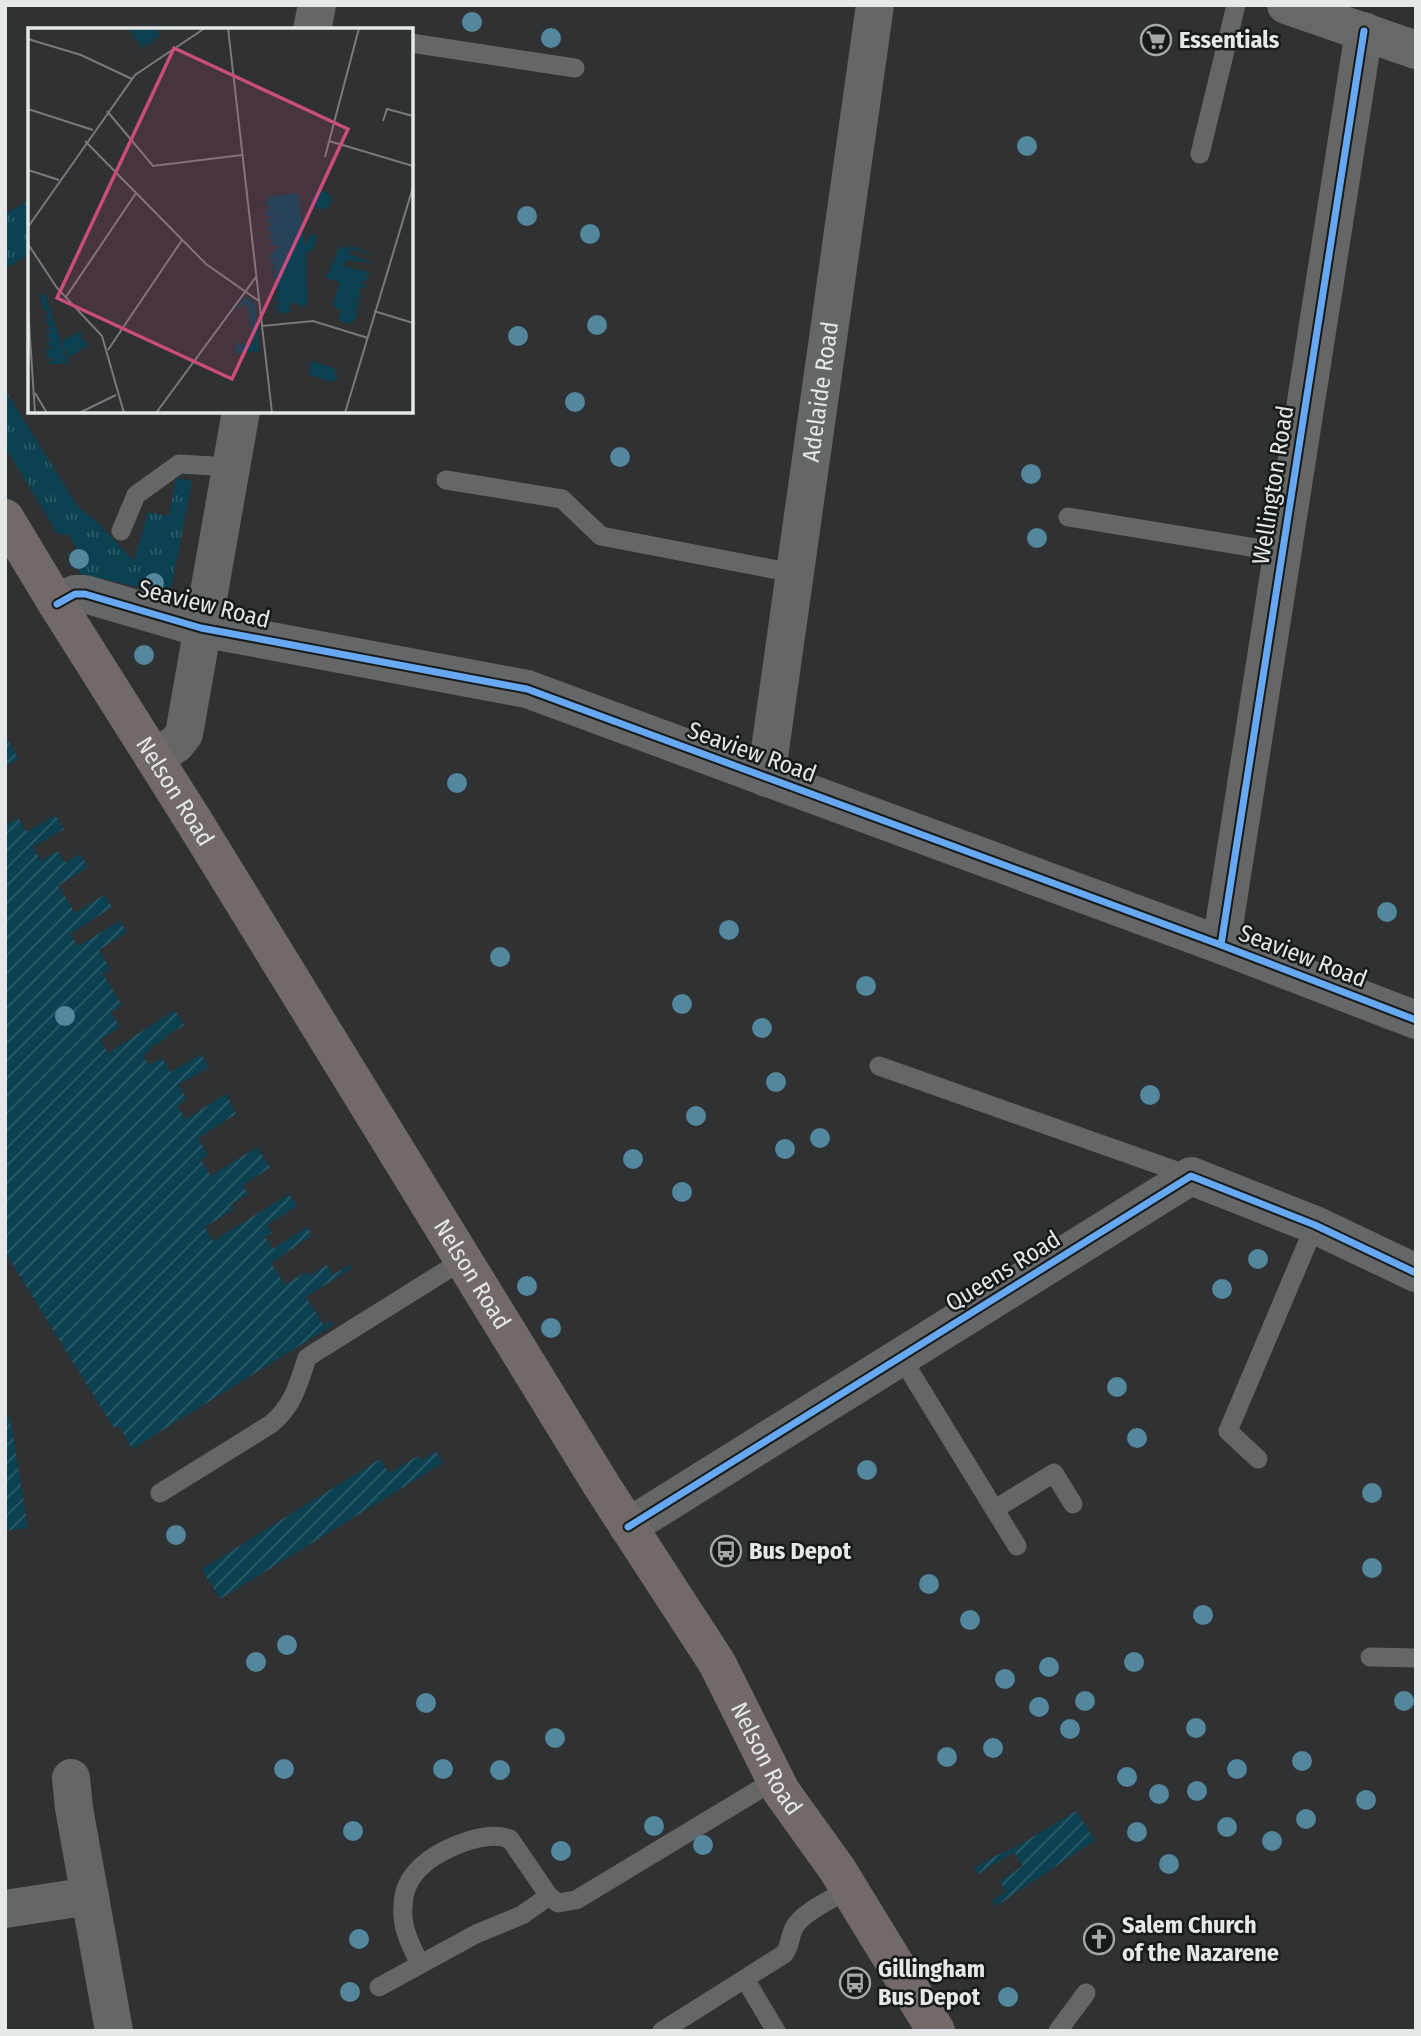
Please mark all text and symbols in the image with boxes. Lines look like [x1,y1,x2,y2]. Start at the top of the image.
supermarket icon: Essentials [1139,23,1173,57]
place label: Essentials [1179,26,1280,54]
inset map [28,28,413,413]
street label: Adelaide Road [797,320,844,464]
street label: Wellington Road [1247,404,1299,566]
street label: Seaview Road [135,574,273,634]
street label: Seaview Road [684,716,820,788]
street label: Nelson Road [130,732,220,851]
street label: Seaview Road [1235,919,1371,993]
street label: Nelson Road [428,1214,516,1334]
street label: Queens Road [941,1225,1065,1317]
bus stop icon: Bus Depot [709,1534,743,1568]
place label: Bus Depot [749,1537,852,1565]
street label: Nelson Road [725,1698,808,1821]
place label: Salem Church of the Nazarene [1122,1911,1279,1967]
church icon: Salem Church of the Nazarene [1082,1922,1116,1956]
place label: Gillingham Bus Depot [878,1955,985,2011]
bus stop icon: Gillingham Bus Depot [838,1966,872,2000]

